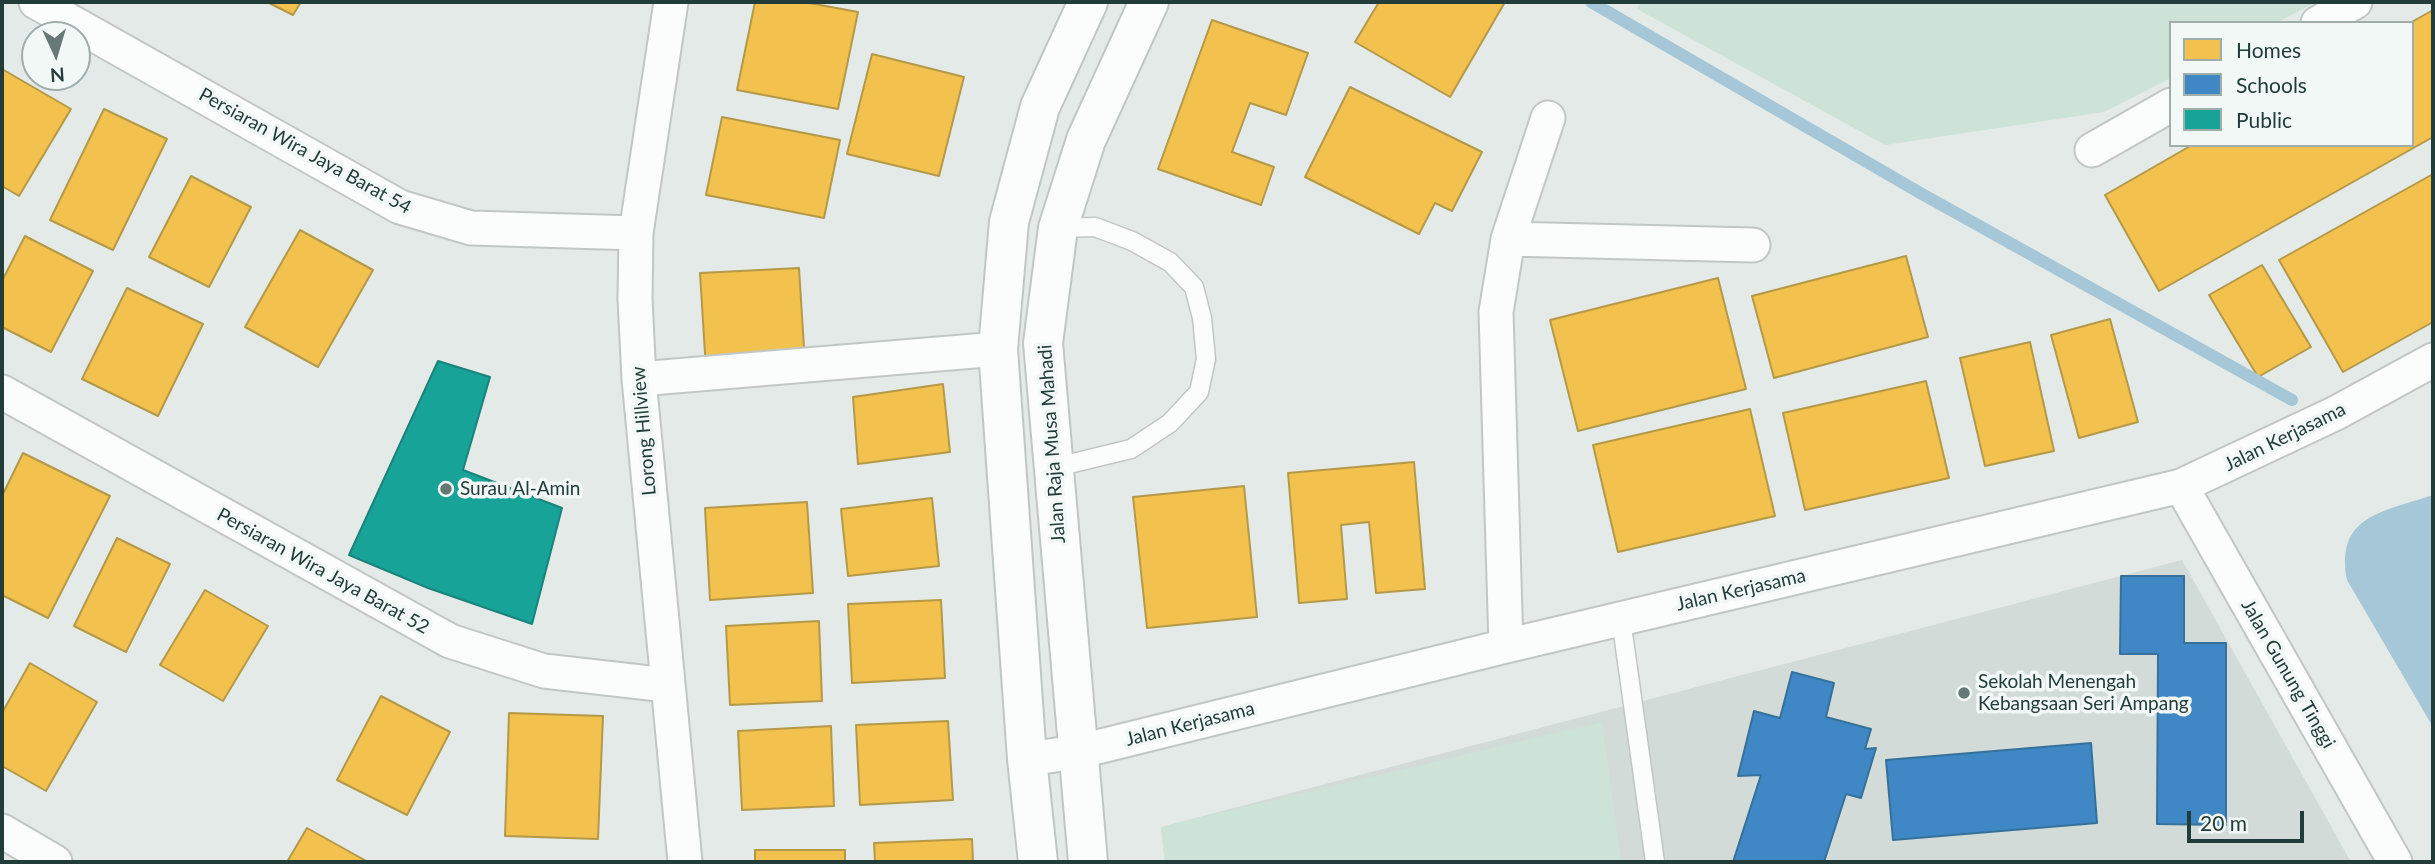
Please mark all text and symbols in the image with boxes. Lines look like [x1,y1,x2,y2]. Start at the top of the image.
north arrow [21,21,91,91]
legend [2169,21,2414,147]
text: Homes [2236,37,2301,62]
text: N [49,63,65,87]
text: Schools [2236,72,2307,97]
street label: Persiaran Wira Jaya Barat 54 [195,83,415,219]
text: Public [2236,107,2292,132]
street label: Jalan Raja Musa Mahadi [1034,344,1070,544]
street label: Lorong Hillview [627,365,661,497]
street label: Jalan Kerjasama [2221,398,2349,476]
place label: Surau Al-Amin [460,478,580,500]
marker: Surau Al-Amin [438,481,454,497]
street label: Persiaran Wira Jaya Barat 52 [213,503,433,639]
street label: Jalan Kerjasama [1674,564,1808,616]
street label: Jalan Gunung Tinggi [2236,596,2340,752]
place label: Sekolah Menengah Kebangsaan Seri Ampang [1978,671,2189,715]
marker: Sekolah Menengah Kebangsaan Seri Ampang [1956,685,1972,701]
street label: Jalan Kerjasama [1123,697,1257,751]
scale bar [2190,798,2307,842]
text: 20 m [2200,810,2247,835]

